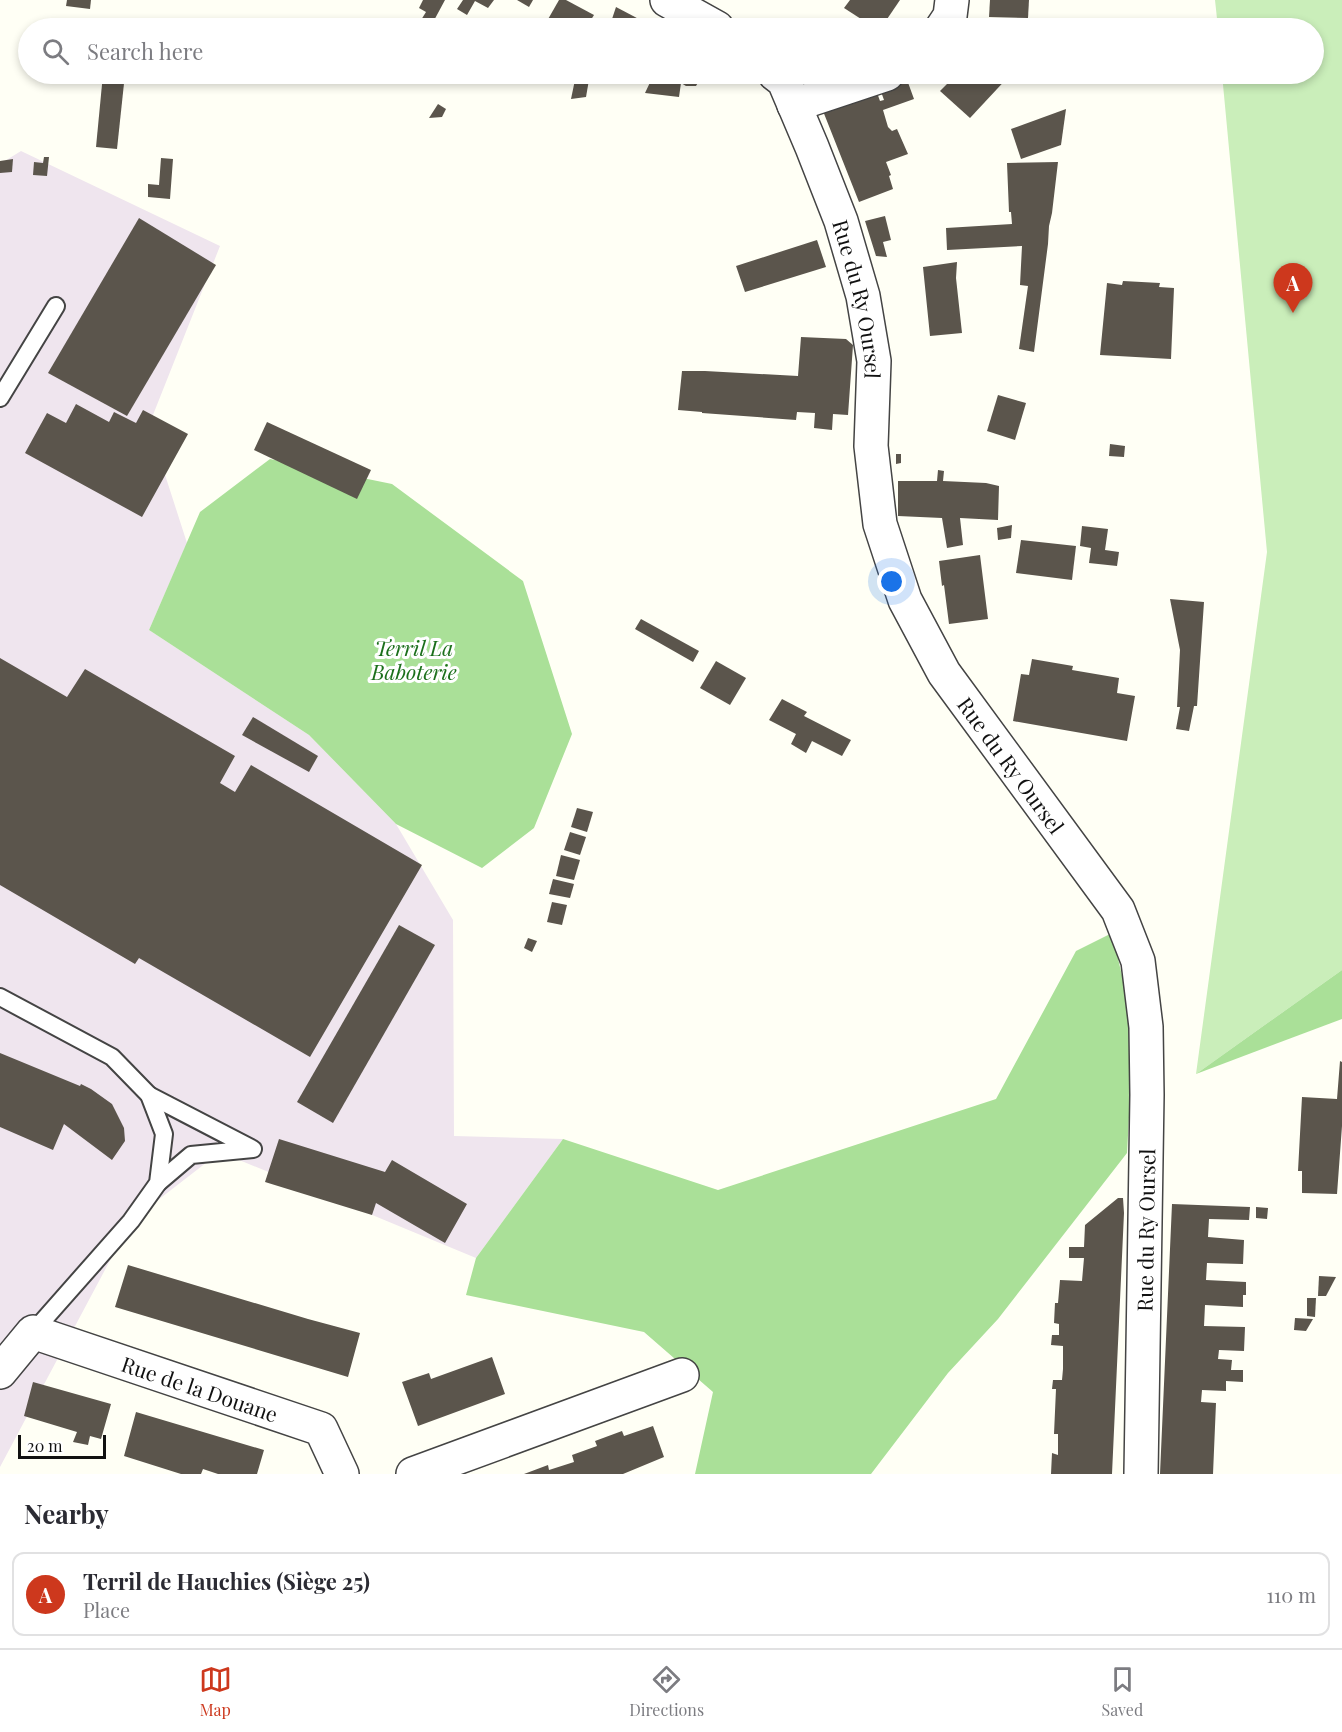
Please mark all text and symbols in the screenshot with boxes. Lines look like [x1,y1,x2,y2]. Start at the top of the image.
search box [18,18,1324,84]
icon: search [39,35,72,68]
text: Search here [87,36,203,66]
street label: Rue du Ry Oursel [827,216,888,379]
pin: A [1274,264,1312,313]
your location [877,567,906,596]
park label: Terril La Baboterie [370,633,457,685]
street label: Rue du Ry Oursel [952,691,1071,839]
street label: Rue du Ry Oursel [1130,1148,1160,1312]
street label: Rue de la Douane [118,1349,282,1428]
scale bar [18,1432,106,1460]
text: 20 m [27,1435,62,1456]
text: Nearby [24,1496,109,1531]
text: Terril de Hauchies (Siège 25) [83,1566,370,1596]
text: A [39,1581,52,1608]
text: 110 m [1266,1581,1316,1608]
text: Place [83,1596,130,1623]
tab: Map [199,1663,232,1720]
tab: Directions [629,1663,704,1720]
tab: Saved [1102,1663,1143,1720]

